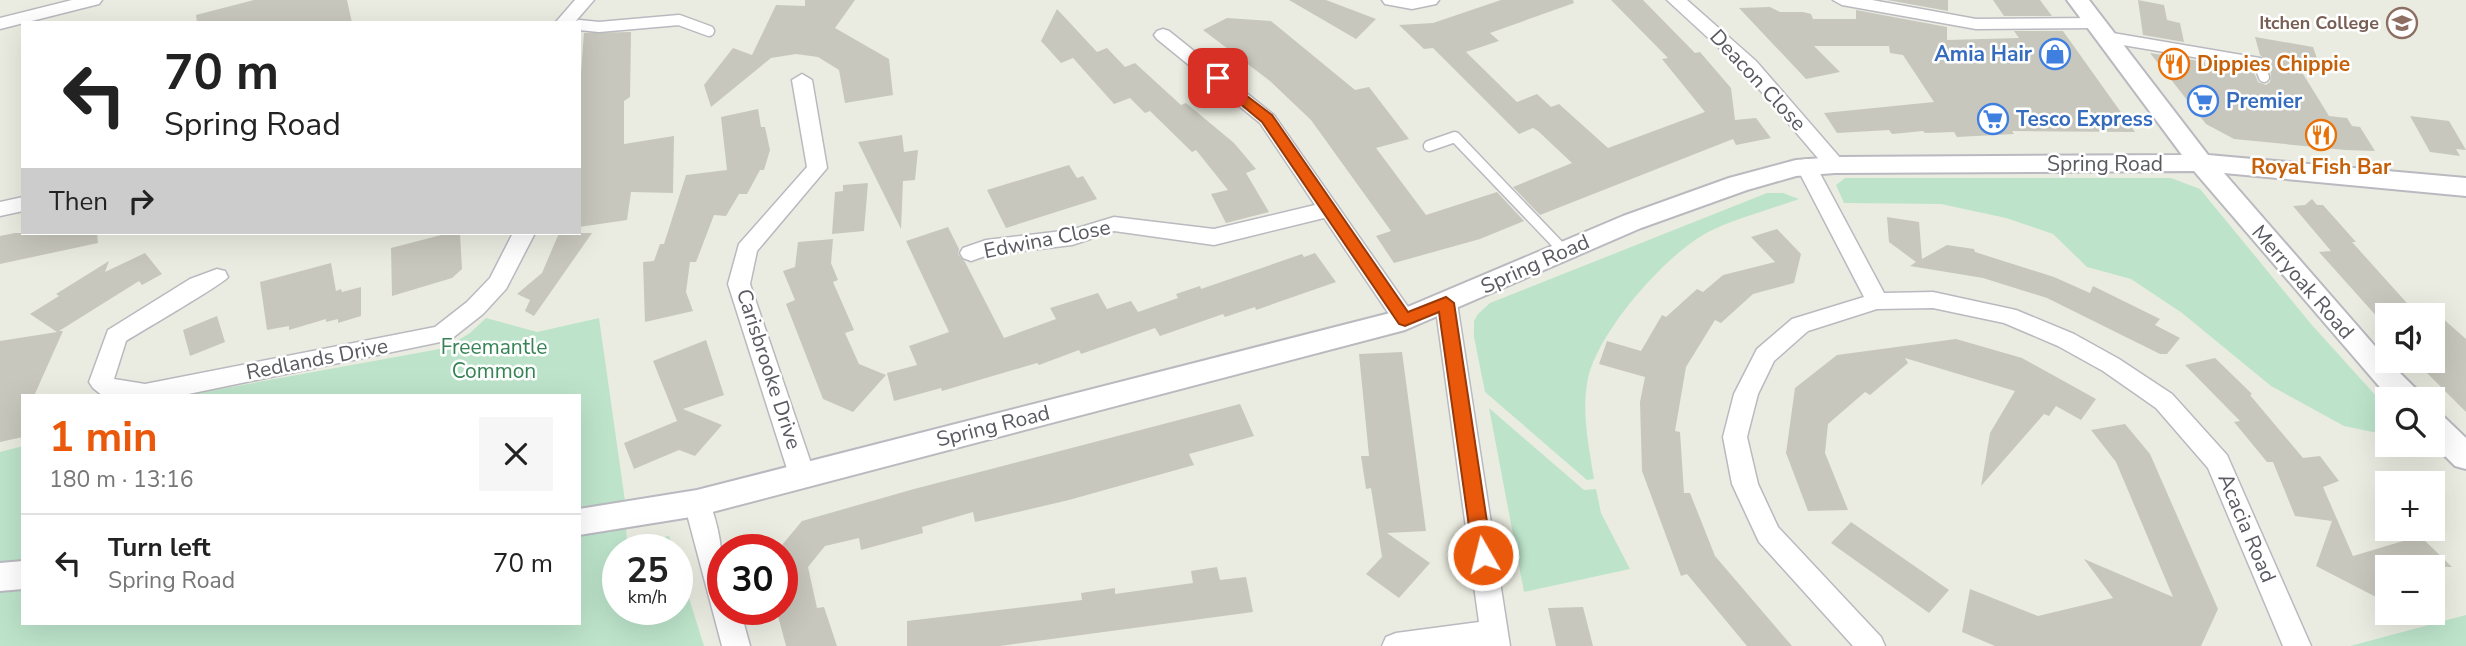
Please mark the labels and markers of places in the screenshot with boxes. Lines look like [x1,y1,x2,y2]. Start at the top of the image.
school or university icon: Itchen College [2385,6,2419,40]
place label: Itchen College [2259,11,2379,35]
shop icon: Amia Hair [2038,37,2072,71]
place label: Amia Hair [1934,40,2033,68]
restaurant icon: Dippies Chippie [2157,47,2191,81]
pin [1188,48,1248,108]
place label: Dippies Chippie [2197,50,2350,78]
supermarket icon: Premier [2186,84,2220,118]
place label: Premier [2226,87,2303,115]
supermarket icon: Tesco Express [1976,102,2010,136]
place label: Tesco Express [2016,105,2153,133]
restaurant icon: Royal Fish Bar [2304,118,2338,152]
place label: Royal Fish Bar [2251,153,2392,181]

